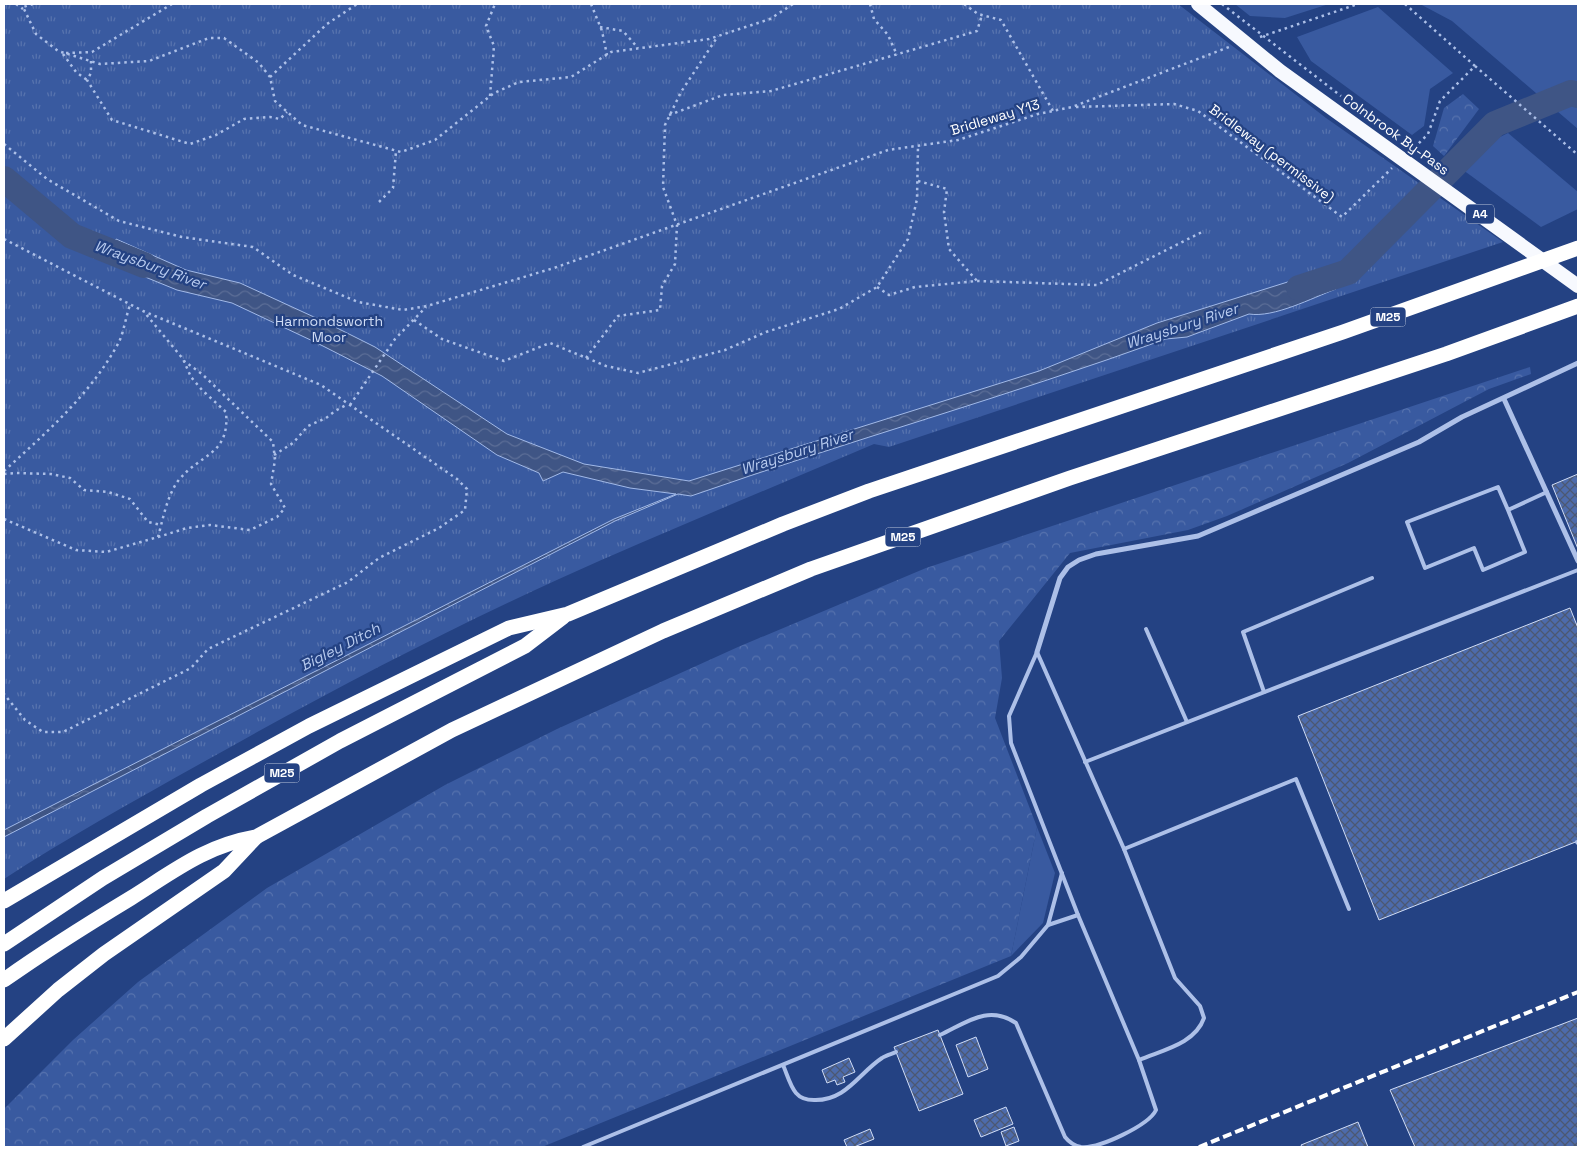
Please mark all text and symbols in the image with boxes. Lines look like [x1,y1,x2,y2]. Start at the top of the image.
street label: Colnbrook By-Pass [1339,89,1453,179]
street label: Bridleway Y13 [948,95,1042,139]
street label: Bridleway (permissive) [1206,100,1338,206]
road number: A4 [1466,204,1494,223]
water label: Wraysbury River [92,236,210,294]
water label: Wraysbury River [1123,298,1242,353]
road number: M25 [1370,308,1406,326]
park label: Harmondsworth Moor [275,312,383,346]
water label: Wraysbury River [738,424,857,479]
road number: M25 [886,528,920,546]
water label: Bigley Ditch [297,618,384,675]
road number: M25 [264,764,300,782]

